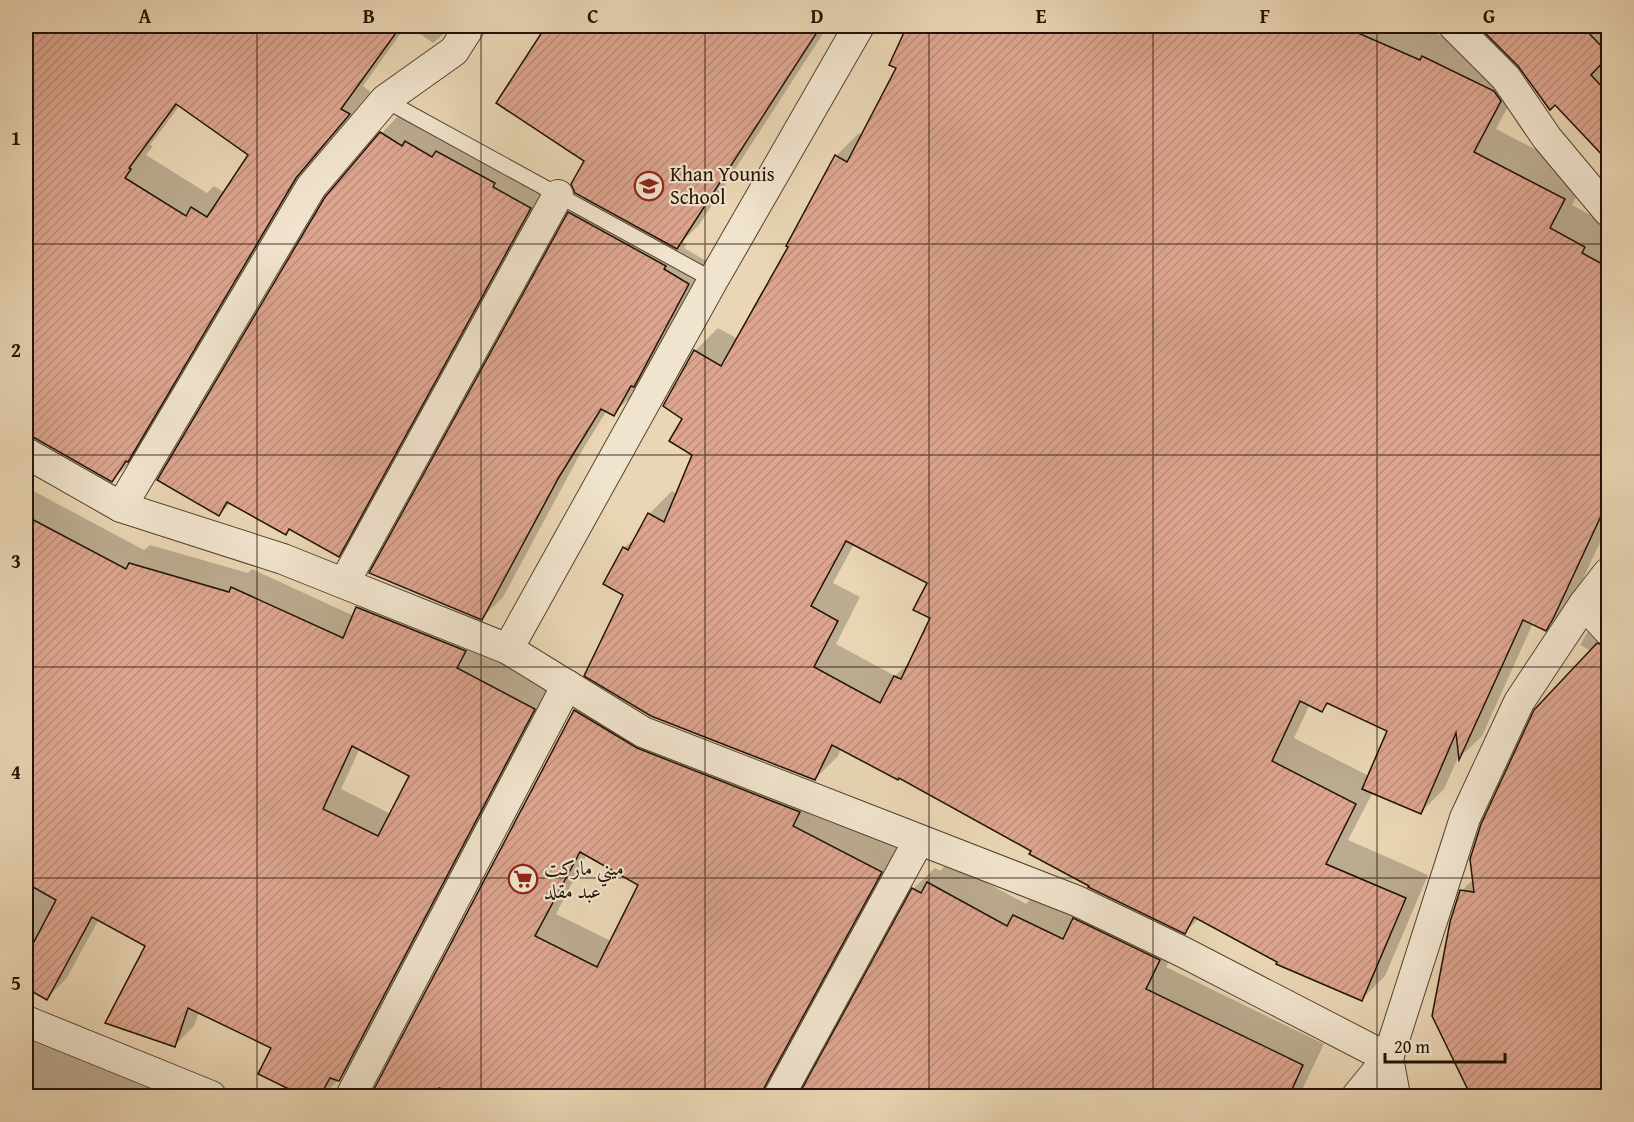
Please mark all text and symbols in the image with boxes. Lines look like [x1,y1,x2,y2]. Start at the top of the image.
text: A [139,1,152,30]
text: B [363,1,375,30]
text: C [587,1,599,30]
text: D [810,1,824,30]
text: E [1036,1,1047,30]
text: F [1260,1,1270,30]
text: G [1483,1,1495,30]
text: 1 [11,123,21,152]
place label: Khan Younis School [670,159,775,211]
school or university icon: Khan Younis School [633,170,665,202]
text: 2 [11,335,21,364]
text: 3 [11,546,21,575]
text: 4 [11,757,21,786]
place label: ميني ماركت عبد مقلد [544,853,624,905]
supermarket icon: ميني ماركت عبد مقلد [507,863,539,895]
text: 5 [11,968,21,997]
scale bar [1385,1026,1505,1064]
text: 20 m [1394,1033,1430,1060]

